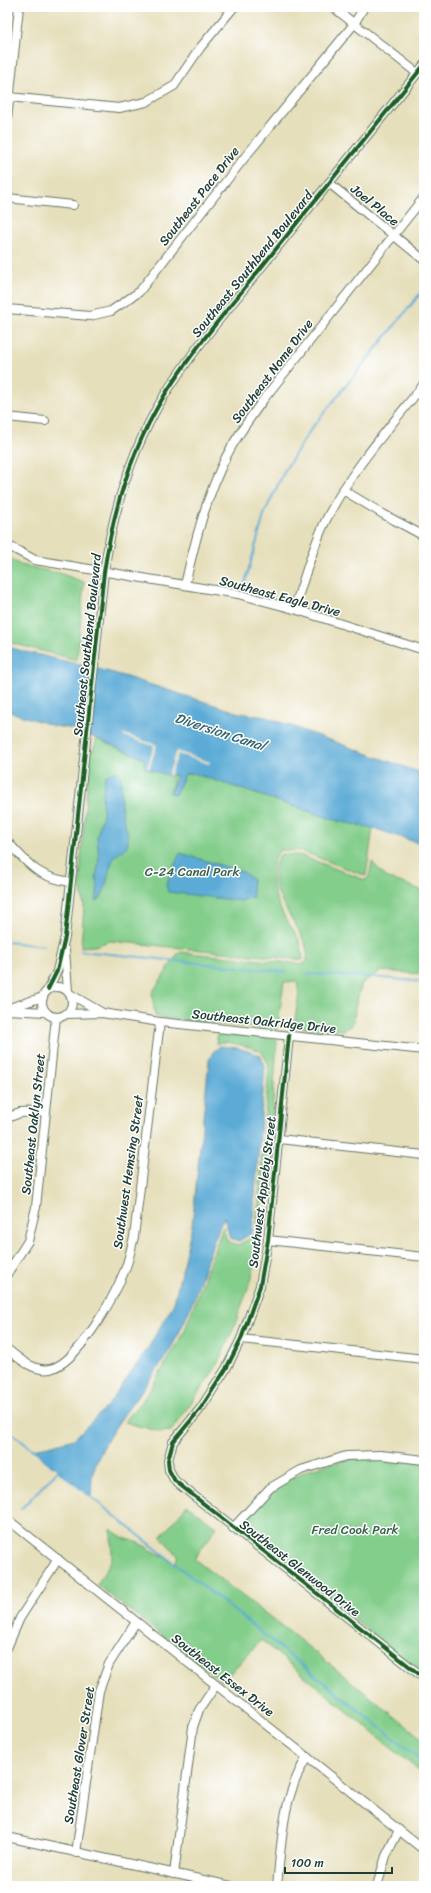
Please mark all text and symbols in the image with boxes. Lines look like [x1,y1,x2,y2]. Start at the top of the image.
street label: Southeast Pace Drive [153,141,246,251]
street label: Joel Place [345,177,405,232]
street label: Southeast Southbend Boulevard [185,185,319,343]
street label: Southeast Nome Drive [225,313,319,428]
street label: Southeast Southbend Boulevard [66,551,108,738]
street label: Southeast Eagle Drive [217,569,343,623]
water label: Diversion Canal [171,706,271,759]
park label: C-24 Canal Park [145,860,239,883]
street label: Southeast Oakridge Drive [191,1002,337,1040]
street label: Southeast Oaklyn Street [14,1052,52,1196]
street label: Southwest Hemsing Street [106,1093,150,1250]
street label: Southwest Appleby Street [241,1115,283,1269]
street label: Southeast Glenwood Drive [235,1513,365,1623]
park label: Fred Cook Park [312,1518,399,1541]
street label: Southeast Essex Drive [166,1627,280,1723]
street label: Southeast Glover Street [57,1684,101,1825]
scale bar [285,1849,392,1875]
text: 100 m [291,1852,324,1874]

